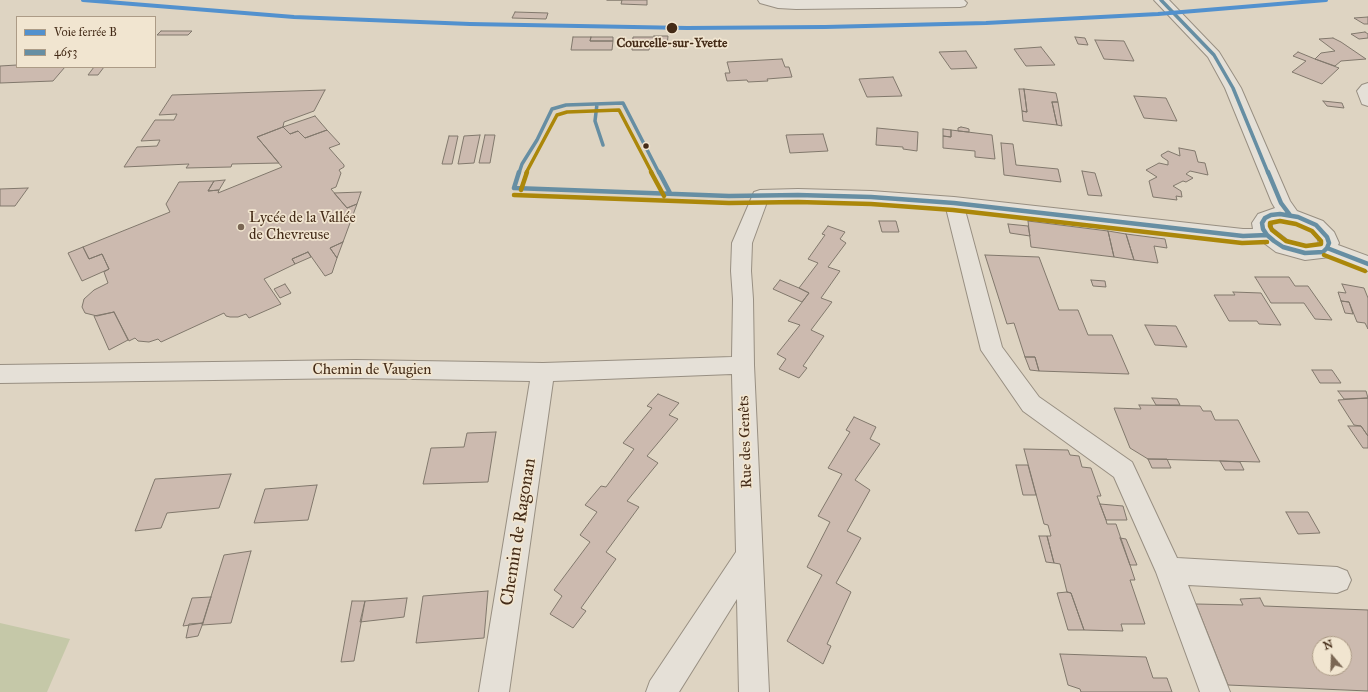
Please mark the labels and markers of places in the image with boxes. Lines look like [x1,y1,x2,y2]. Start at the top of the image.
marker: Courcelle-sur-Yvette [665,21,679,35]
place label: Courcelle-sur-Yvette [616,36,728,52]
unlabelled marker [641,141,651,151]
place label: Lycée de la Vallée de Chevreuse [249,209,356,244]
marker: Lycée de la Vallée de Chevreuse [236,222,246,232]

